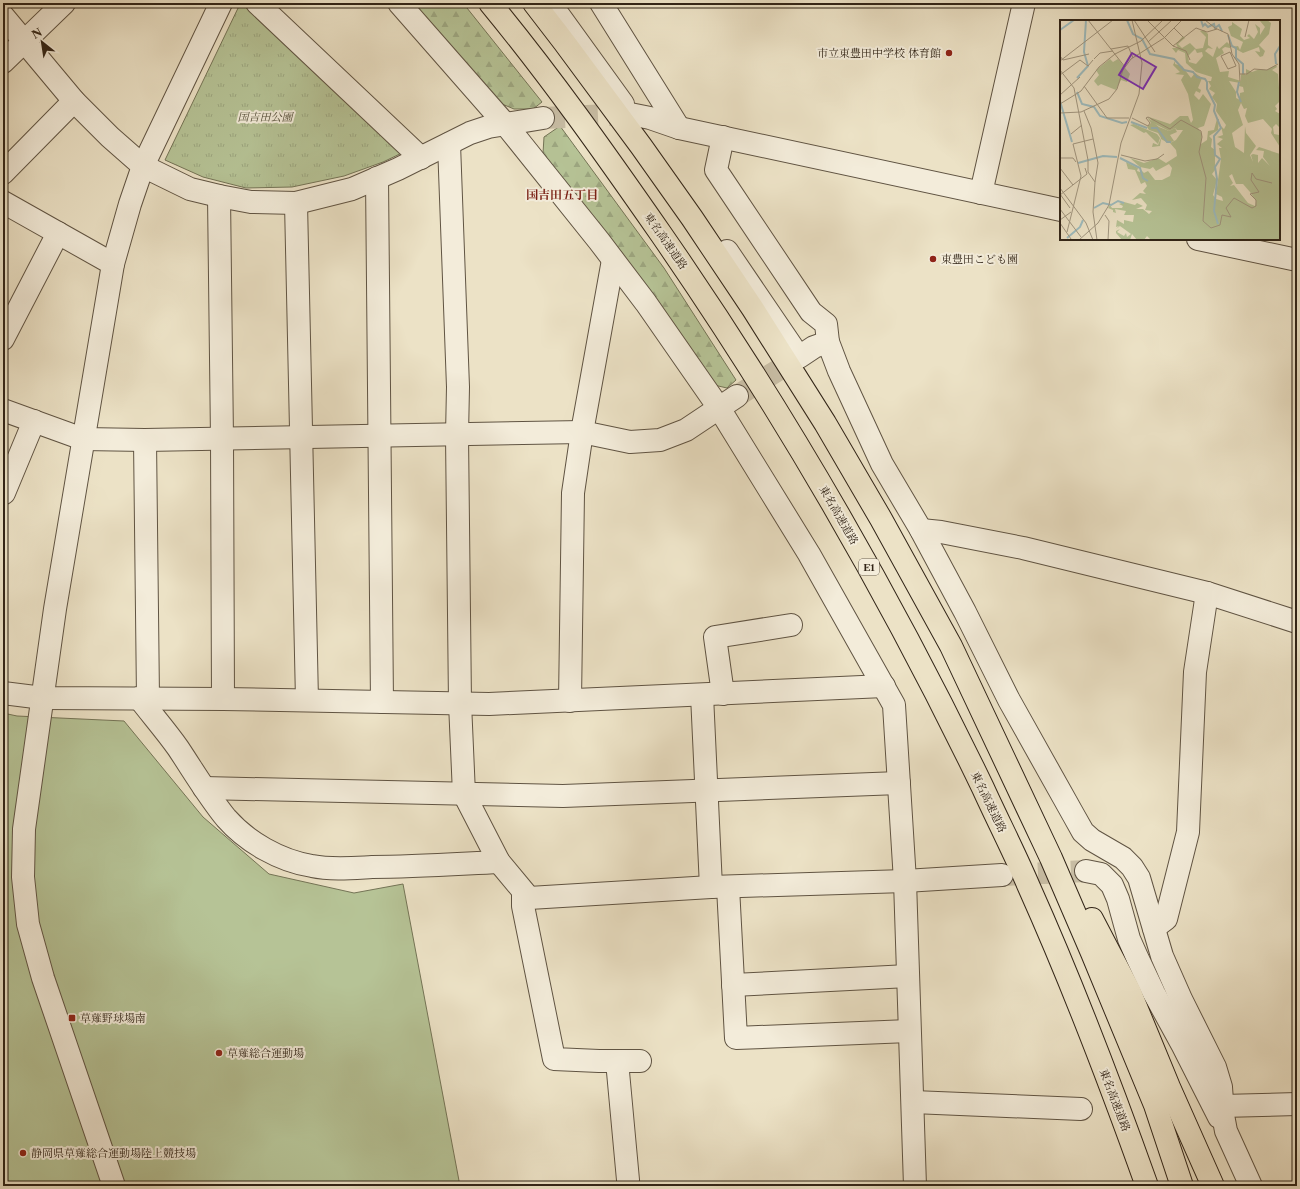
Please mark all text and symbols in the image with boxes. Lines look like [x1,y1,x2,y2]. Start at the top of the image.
inset map [1060,20,1280,240]
north arrow [22,22,62,62]
text: N [29,25,45,42]
place label: 市立東豊田中学校 体育館 [817,46,941,60]
marker: 市立東豊田中学校 体育館 [944,48,954,58]
park label: 国吉田公園 [238,110,294,124]
district label: 国吉田五丁目 [526,187,598,202]
street label: 東名高速道路 [641,210,691,272]
place label: 東豊田こども園 [941,252,1018,266]
marker: 東豊田こども園 [928,254,938,264]
street label: 東名高速道路 [816,483,862,547]
road number: E1 [859,559,879,575]
street label: 東名高速道路 [968,769,1010,835]
place label: 草薙野球場南 [80,1011,146,1025]
marker: 草薙野球場南 [67,1013,77,1023]
place label: 草薙総合運動場 [227,1046,304,1060]
marker: 草薙総合運動場 [214,1048,224,1058]
street label: 東名高速道路 [1097,1067,1133,1133]
place label: 静岡県草薙総合運動場陸上競技場 [31,1146,196,1160]
marker: 静岡県草薙総合運動場陸上競技場 [18,1148,28,1158]

